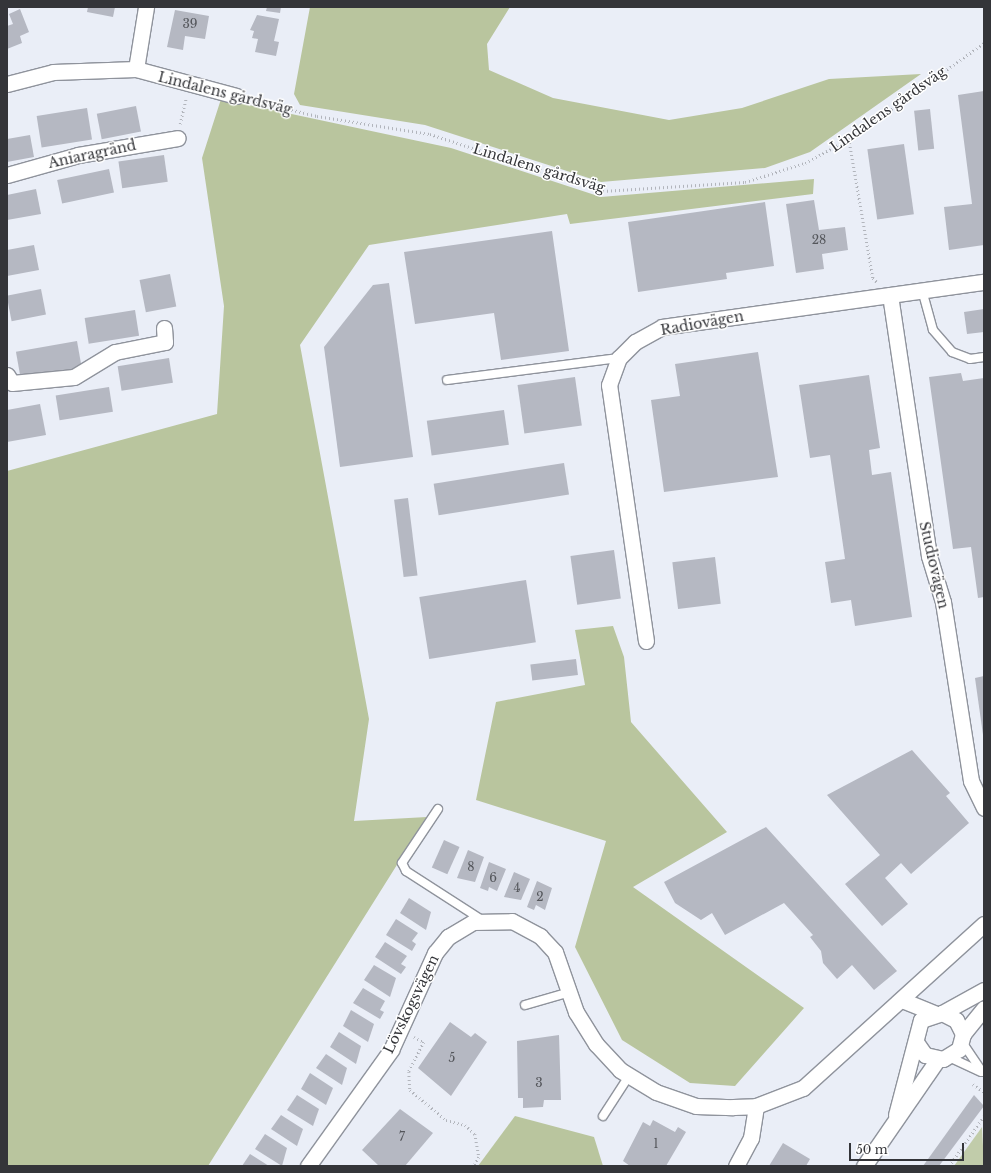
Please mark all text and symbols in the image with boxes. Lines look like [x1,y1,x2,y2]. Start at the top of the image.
house number: 39 [182,17,198,31]
street label: Lindalens gårdsväg [827,63,949,155]
street label: Lindalens gårdsväg [156,68,294,118]
street label: Aniaragränd [47,136,137,172]
street label: Lindalens gårdsväg [471,140,607,196]
house number: 28 [812,233,826,247]
street label: Radiovägen [659,307,745,339]
street label: Studiovägen [916,520,952,610]
house number: 8 [467,860,475,874]
house number: 6 [489,871,497,885]
house number: 4 [513,881,521,895]
house number: 2 [536,890,544,904]
street label: Lövskogsvägen [380,952,442,1056]
house number: 5 [449,1051,455,1065]
house number: 3 [535,1076,543,1090]
house number: 7 [399,1130,405,1144]
scale bar [851,1135,966,1161]
house number: 1 [653,1137,659,1151]
text: 50 m [856,1142,888,1157]

